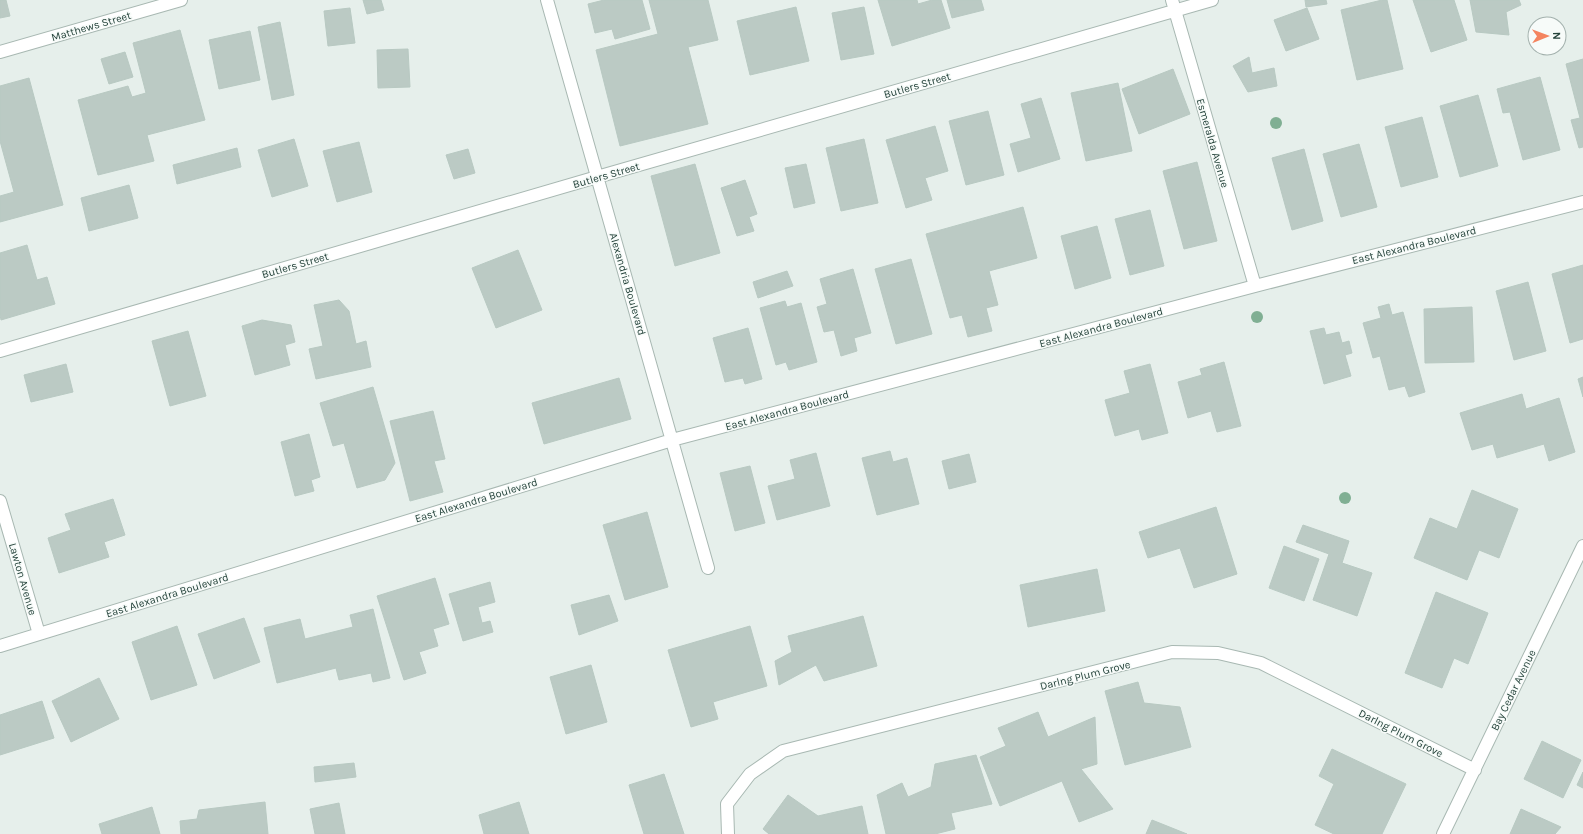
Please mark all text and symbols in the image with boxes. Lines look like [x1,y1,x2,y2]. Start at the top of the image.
street label: Matthews Street [50,9,133,44]
north arrow [1527,16,1567,56]
text: N [1550,32,1563,40]
street label: Butlers Street [882,70,952,101]
street label: Esmeralda Avenue [1194,97,1232,190]
street label: Butlers Street [571,160,641,191]
street label: East Alexandra Boulevard [1351,224,1478,267]
street label: Alexandria Boulevard [607,231,648,337]
street label: Butlers Street [260,250,330,281]
street label: East Alexandra Boulevard [1038,305,1164,350]
street label: East Alexandra Boulevard [724,388,850,433]
street label: East Alexandra Boulevard [413,476,539,525]
street label: Lawton Avenue [6,541,39,617]
street label: East Alexandra Boulevard [104,571,230,620]
street label: Bay Cedar Avenue [1488,647,1539,733]
street label: Darlng Plum Grove [1039,658,1132,693]
street label: Darlng Plum Grove [1356,707,1445,760]

